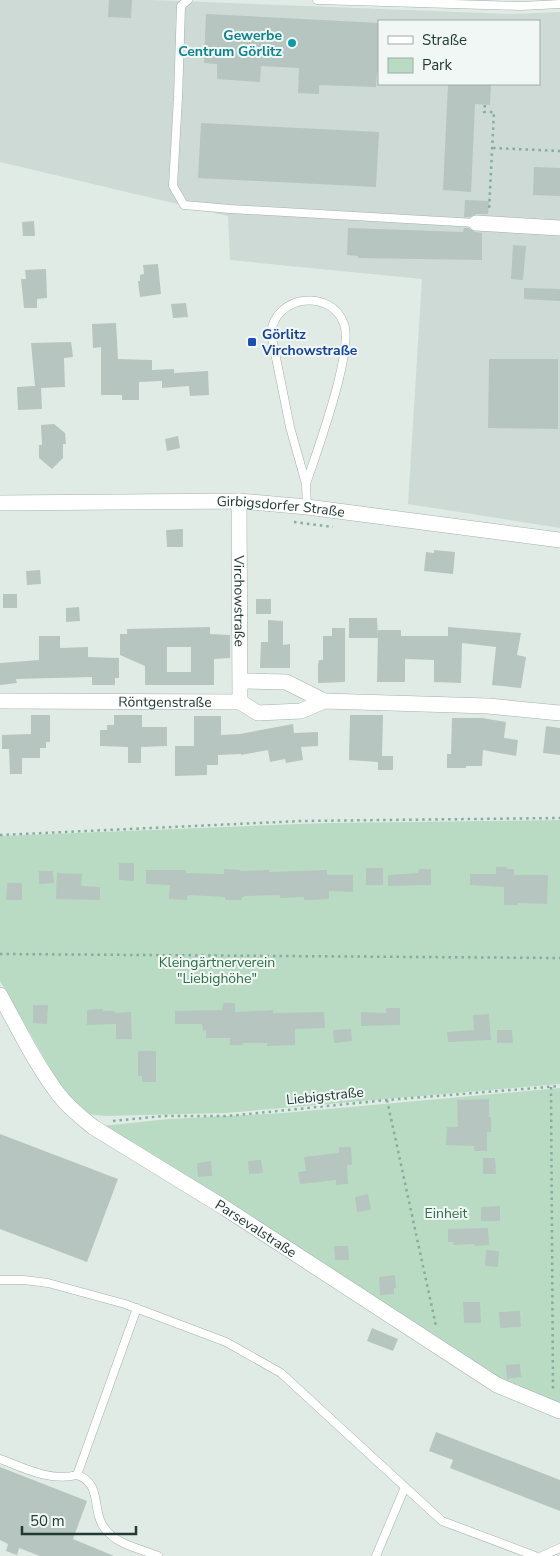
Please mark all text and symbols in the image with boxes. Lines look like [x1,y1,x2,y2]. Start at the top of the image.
legend [378,20,540,85]
place label: Gewerbe Centrum Görlitz [178,26,282,61]
text: Straße [422,30,467,50]
marker: Gewerbe Centrum Görlitz [286,37,298,49]
text: Park [422,55,452,75]
place label: Görlitz Virchowstraße [261,325,358,360]
marker: Görlitz Virchowstraße [246,336,258,348]
street label: Girbigsdorfer Straße [217,491,346,521]
street label: Virchowstraße [230,554,249,647]
street label: Röntgenstraße [118,692,212,711]
park label: Kleingärtnerverein "Liebighöhe" [159,953,275,988]
street label: Liebigstraße [285,1082,365,1110]
street label: Parsevalstraße [212,1195,301,1262]
park label: Einheit [425,1204,468,1223]
scale bar [22,1504,136,1536]
text: 50 m [30,1511,65,1531]

